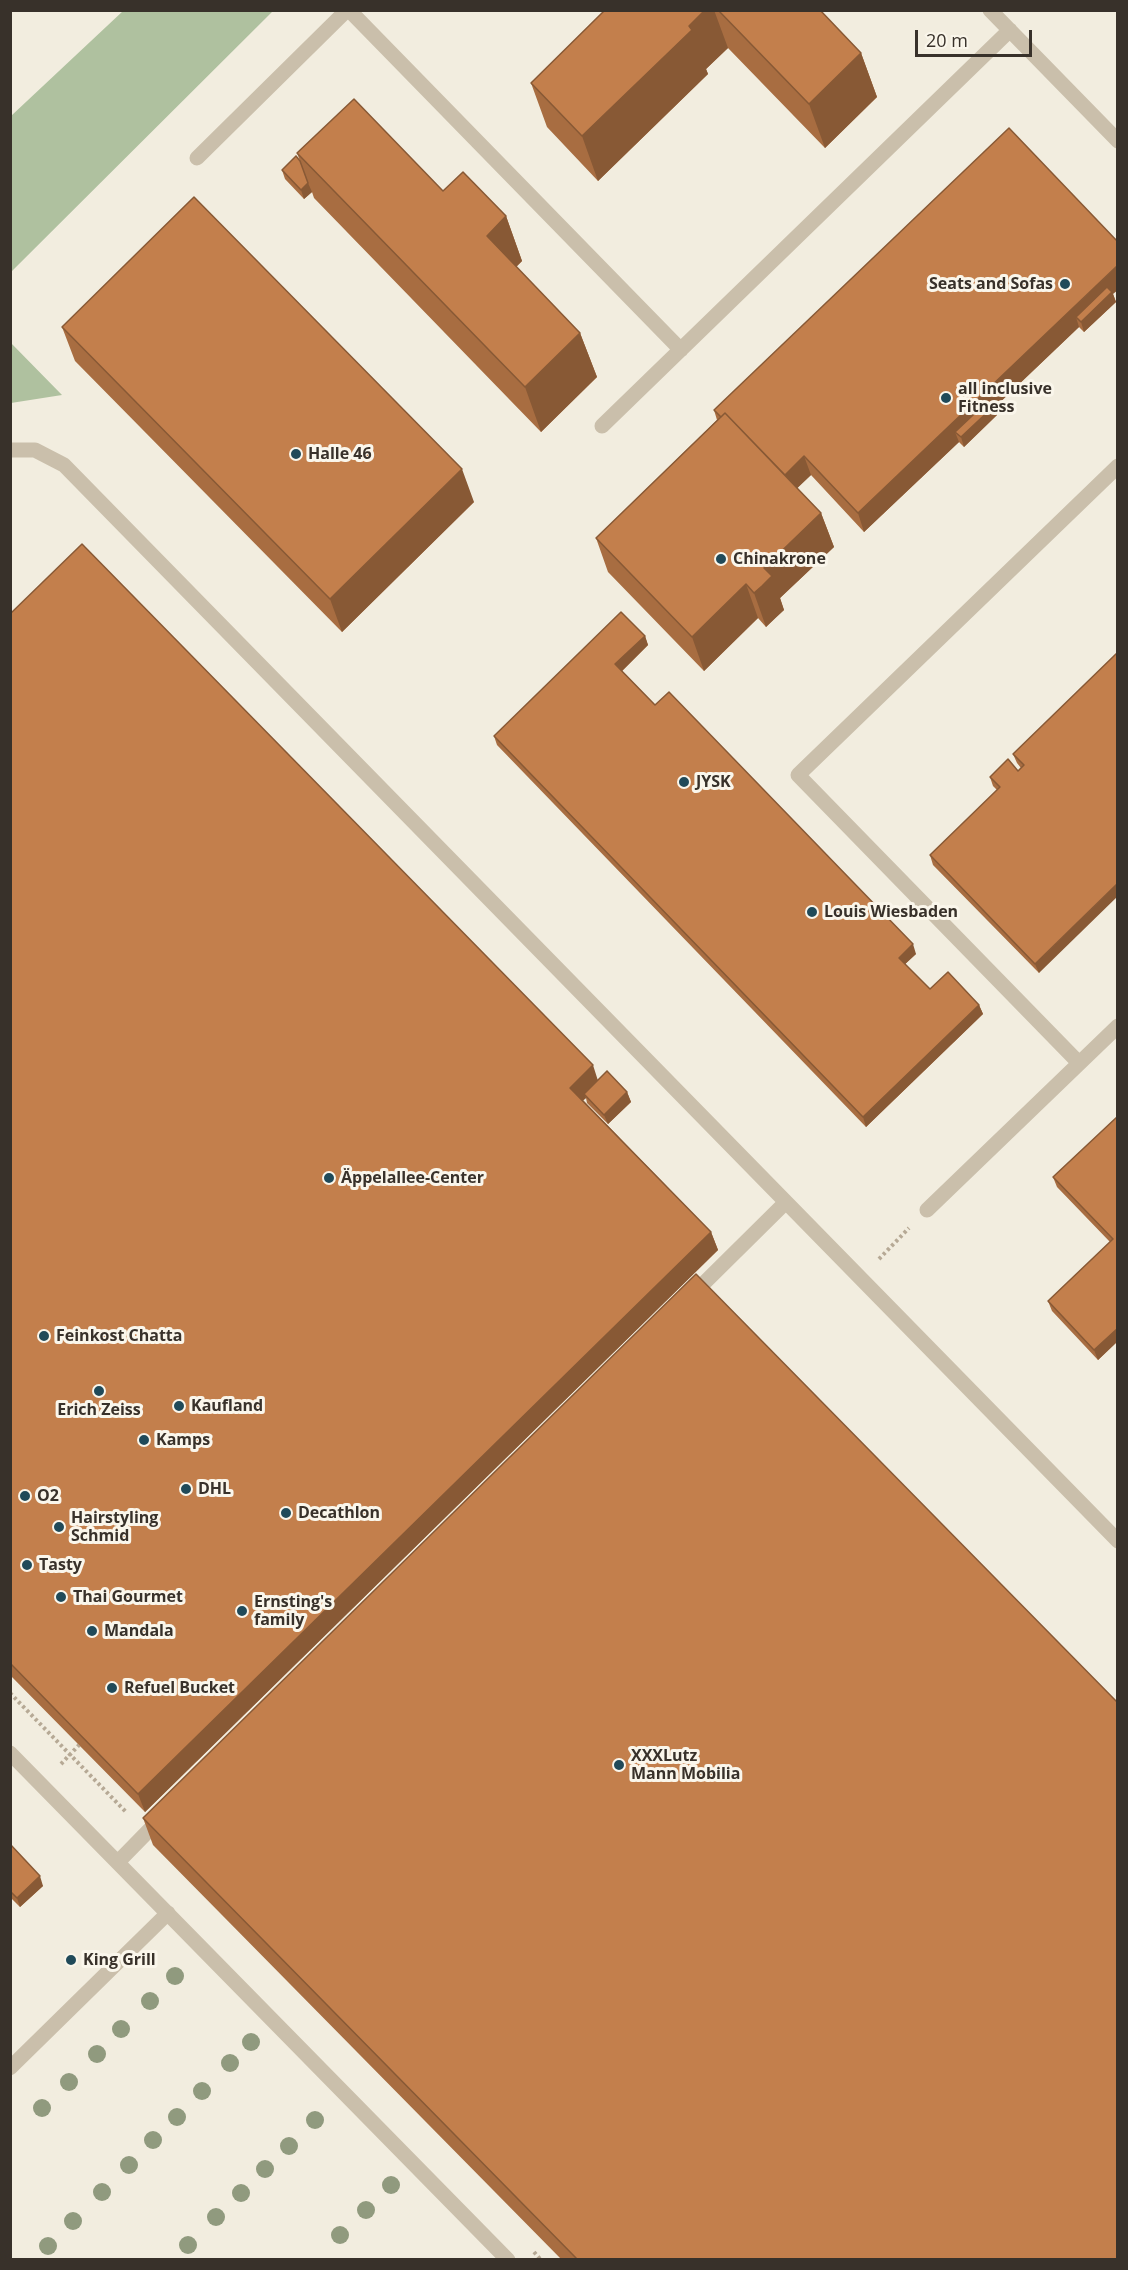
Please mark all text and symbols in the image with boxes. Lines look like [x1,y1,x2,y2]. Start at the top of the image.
scale bar [918,18,1035,56]
text: 20 m [926,28,968,52]
place label: Seats and Sofas [929,274,1053,294]
marker: Seats and Sofas [1058,277,1072,291]
place label: all inclusive Fitness [958,379,1052,417]
marker: all inclusive Fitness [939,391,953,405]
place label: Halle 46 [308,444,372,464]
marker: Halle 46 [289,447,303,461]
place label: Chinakrone [733,549,826,569]
marker: Chinakrone [714,552,728,566]
place label: JYSK [696,772,731,792]
marker: JYSK [677,775,691,789]
place label: Louis Wiesbaden [824,902,958,922]
marker: Louis Wiesbaden [805,905,819,919]
place label: Äppelallee-Center [341,1168,484,1188]
marker: Äppelallee-Center [322,1171,336,1185]
place label: Feinkost Chatta [56,1326,182,1346]
marker: Feinkost Chatta [37,1329,51,1343]
marker: Erich Zeiss [92,1384,106,1398]
place label: Kaufland [191,1396,263,1416]
marker: Kaufland [172,1399,186,1413]
place label: Erich Zeiss [57,1400,141,1420]
place label: Kamps [156,1430,210,1450]
marker: Kamps [137,1433,151,1447]
place label: DHL [198,1479,231,1499]
marker: DHL [179,1482,193,1496]
place label: O2 [37,1486,59,1506]
marker: O2 [18,1489,32,1503]
place label: Decathlon [298,1503,380,1523]
marker: Decathlon [279,1506,293,1520]
place label: Hairstyling Schmid [71,1508,158,1546]
marker: Hairstyling Schmid [52,1520,66,1534]
place label: Tasty [39,1555,82,1575]
marker: Tasty [20,1558,34,1572]
place label: Thai Gourmet [73,1587,183,1607]
marker: Thai Gourmet [54,1590,68,1604]
place label: Ernsting's family [254,1592,332,1630]
marker: Ernsting's family [235,1604,249,1618]
place label: Mandala [104,1621,174,1641]
marker: Mandala [85,1624,99,1638]
place label: Refuel Bucket [124,1678,235,1698]
marker: Refuel Bucket [105,1681,119,1695]
place label: XXXLutz Mann Mobilia [631,1746,740,1784]
marker: XXXLutz Mann Mobilia [612,1758,626,1772]
place label: King Grill [83,1950,156,1970]
marker: King Grill [64,1953,78,1967]

